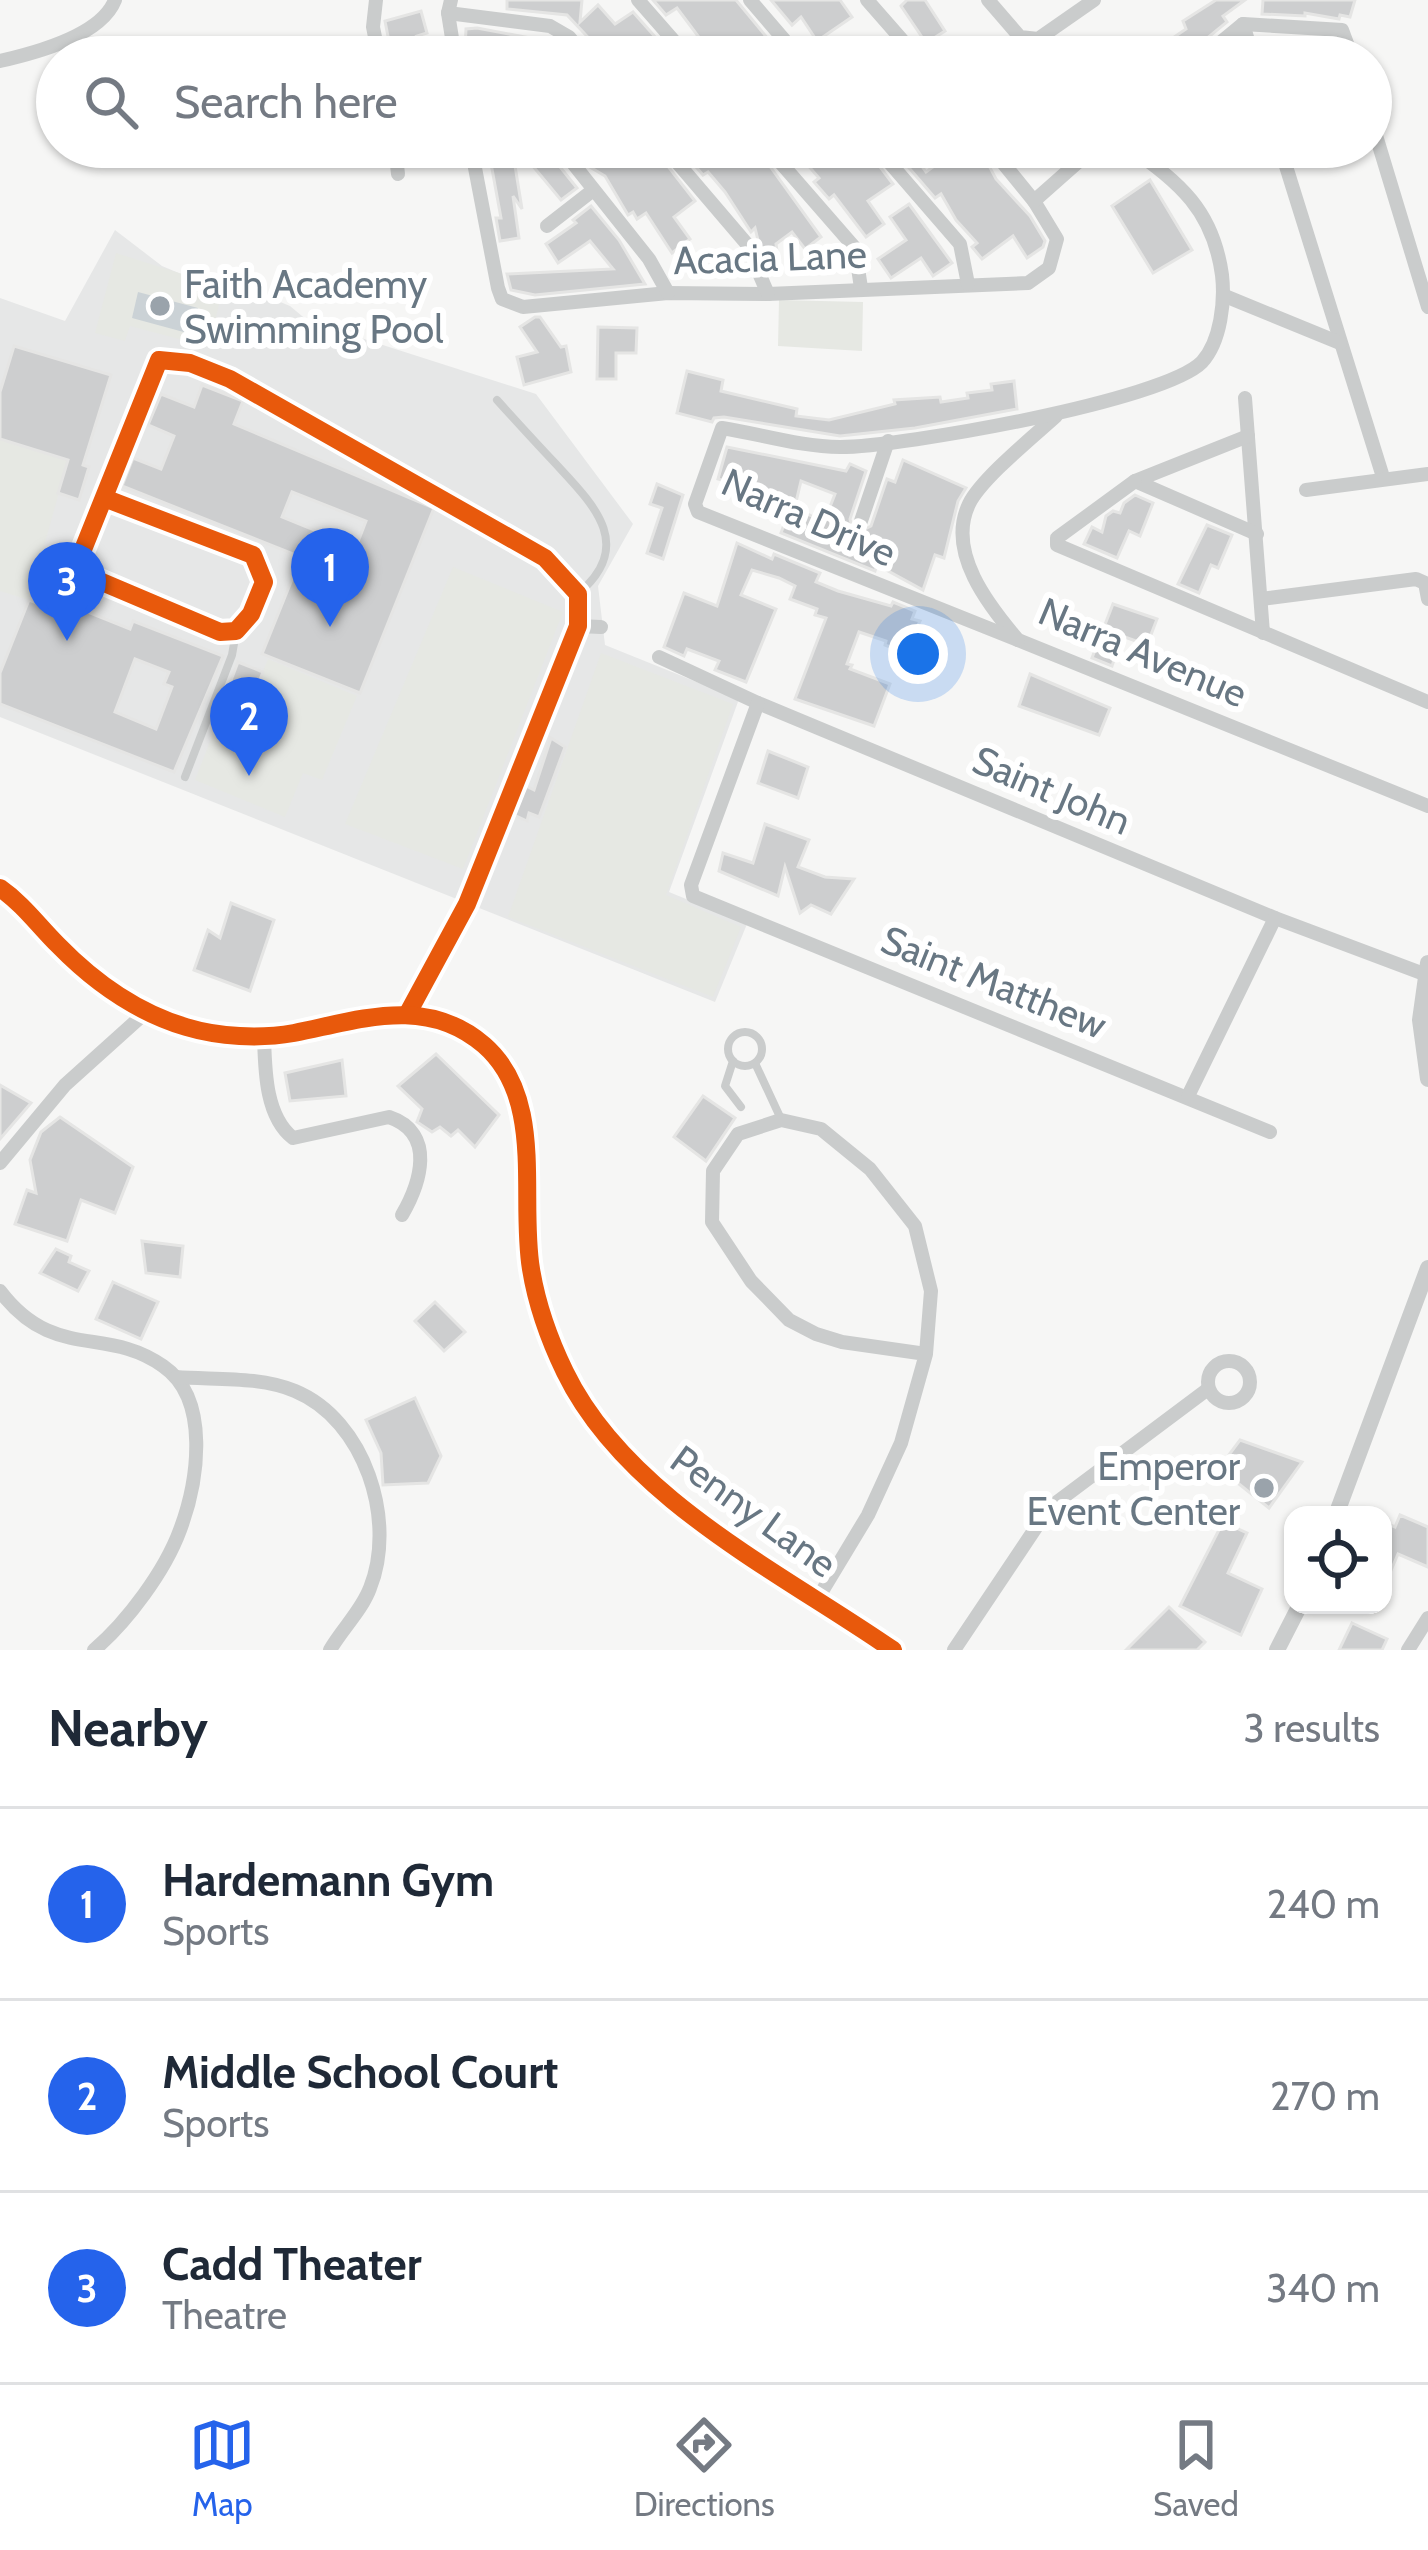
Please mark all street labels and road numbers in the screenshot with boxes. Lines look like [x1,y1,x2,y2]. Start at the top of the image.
street label: Acacia Lane [672,230,868,284]
street label: Narra Drive [715,457,903,577]
street label: Narra Avenue [1032,587,1254,717]
street label: Saint John [966,735,1138,845]
street label: Saint Matthew [874,915,1114,1049]
street label: Penny Lane [662,1435,846,1587]

